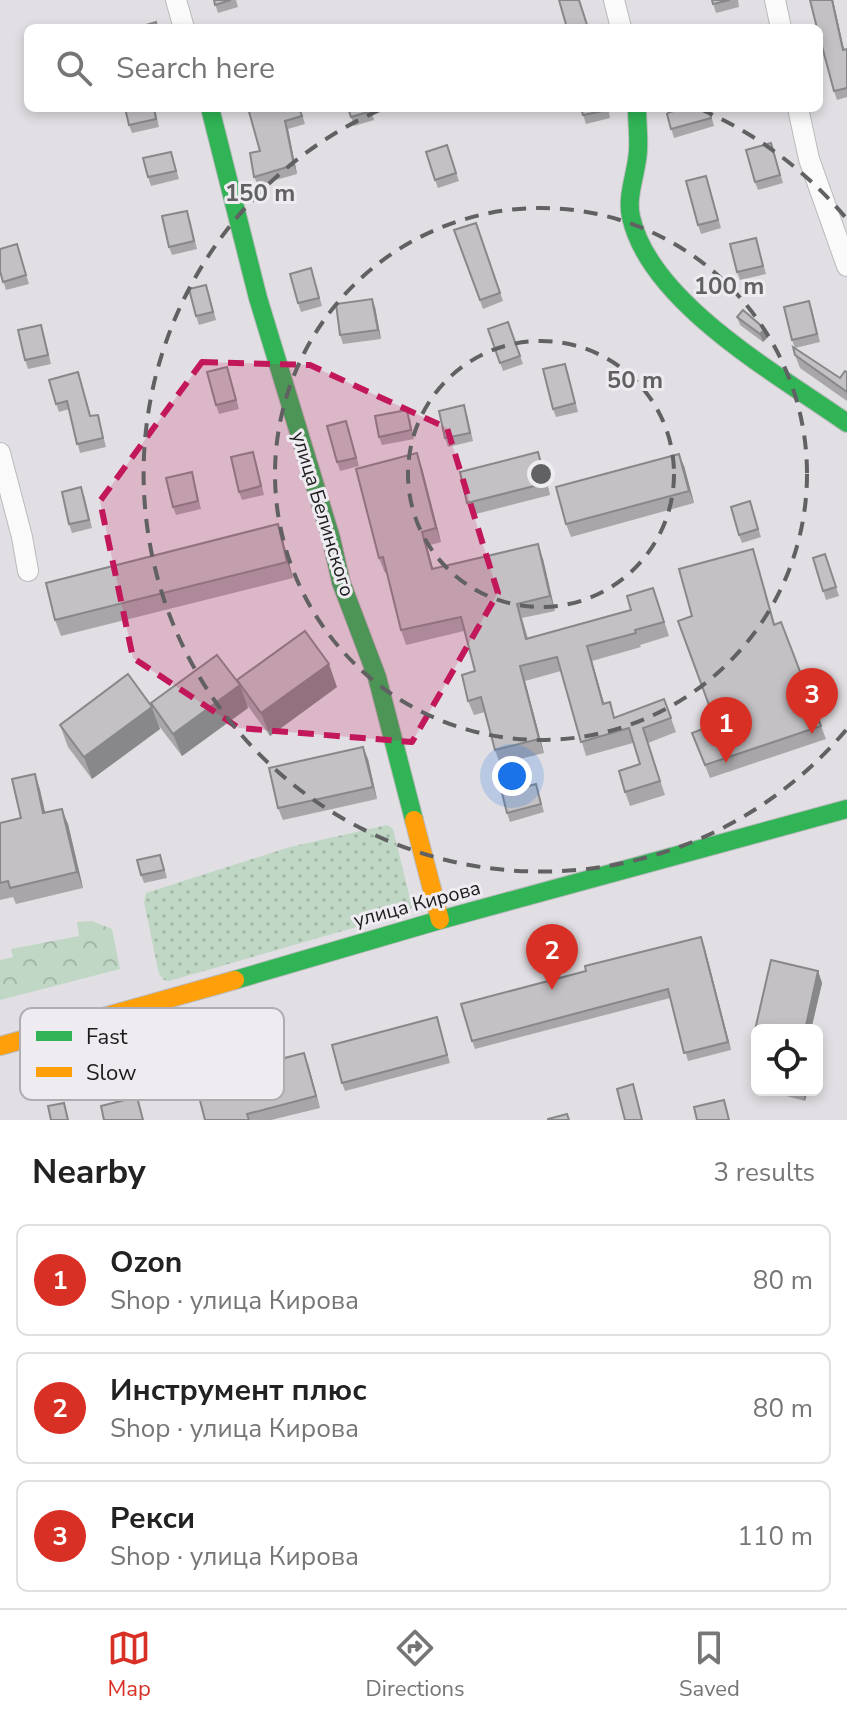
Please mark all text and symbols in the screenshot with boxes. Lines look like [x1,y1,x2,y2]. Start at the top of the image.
search box [24,24,823,112]
icon: search [52,46,96,90]
text: Search here [116,48,275,89]
text: 150 m [225,177,295,209]
text: 100 m [694,270,764,302]
text: 50 m [607,364,663,396]
street label: улица Белинского [285,428,361,600]
centre of rings [527,460,555,488]
pin: 3 [786,668,838,734]
pin: 1 [700,697,752,763]
your location [492,756,532,796]
street label: улица Кирова [351,874,483,934]
pin: 2 [526,924,578,990]
legend [20,1008,284,1100]
text: Fast [86,1022,128,1052]
map controls [751,1024,823,1096]
button: locate [751,1024,823,1096]
text: Slow [86,1058,137,1088]
text: Nearby [32,1149,146,1195]
text: 3 results [714,1155,815,1190]
text: Ozon [110,1242,182,1283]
text: 1 [52,1263,68,1298]
text: 80 m [753,1263,813,1298]
text: Shop · улица Кирова [110,1283,359,1318]
text: Инструмент плюс [110,1370,367,1411]
text: 2 [52,1391,68,1426]
text: 80 m [753,1391,813,1426]
text: Shop · улица Кирова [110,1411,359,1446]
text: Рекси [110,1498,195,1539]
text: 3 [52,1519,68,1554]
text: 110 m [737,1519,813,1554]
text: Shop · улица Кирова [110,1539,359,1574]
tab: Map [107,1626,151,1704]
tab: Directions [366,1626,465,1704]
tab: Saved [679,1626,740,1704]

